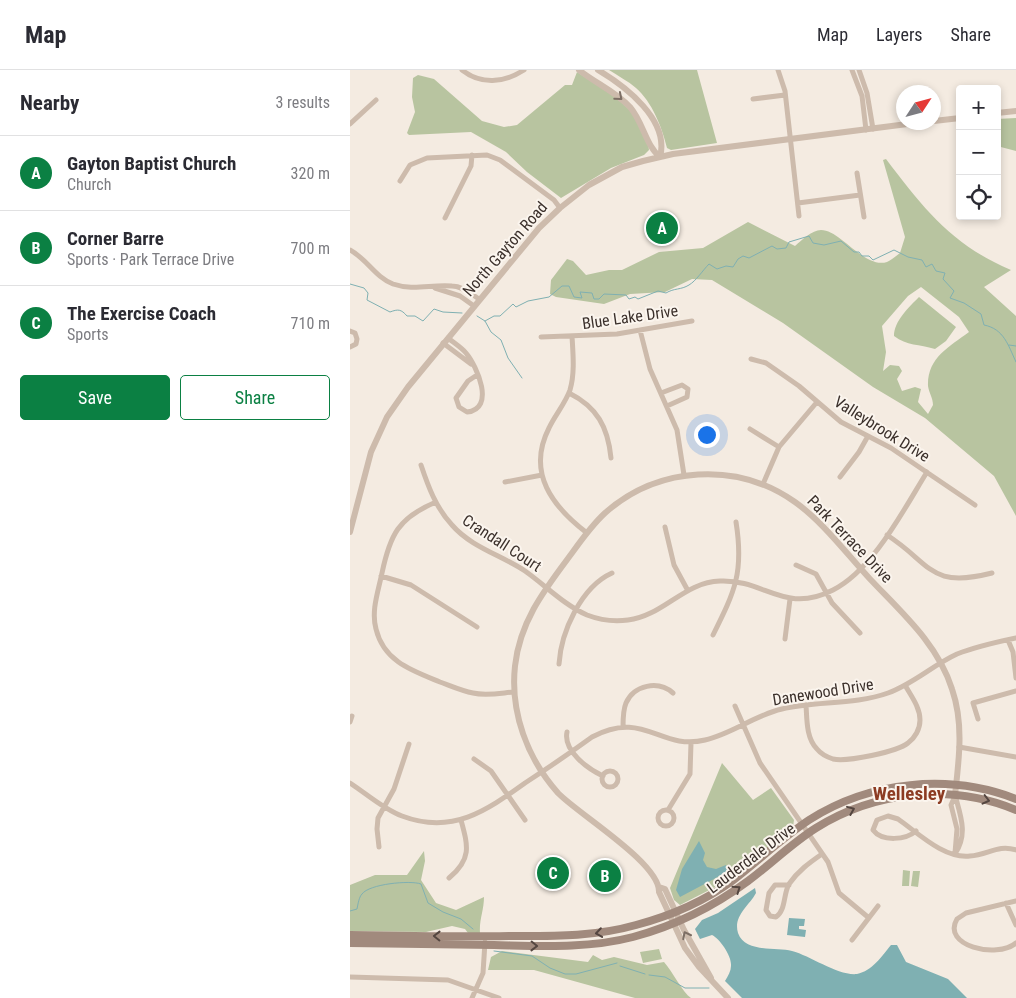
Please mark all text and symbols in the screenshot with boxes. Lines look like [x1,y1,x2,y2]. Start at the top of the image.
text: Map [25,21,66,49]
text: Map [817,24,848,45]
text: Layers [876,24,923,45]
text: Share [951,24,991,45]
north arrow [896,85,941,130]
map controls [956,85,1001,220]
button: + [956,85,1001,130]
text: Nearby [20,91,79,115]
one-way arrow [613,92,622,101]
text: 3 results [275,93,330,112]
button: − [956,130,1001,175]
text: Gayton Baptist Church [67,152,236,175]
text: A [31,164,41,183]
text: 320 m [291,164,330,183]
text: Church [67,175,111,194]
button: locate [956,175,1001,220]
street label: North Gayton Road [459,198,551,300]
pin: A [646,209,678,247]
text: Corner Barre [67,227,164,250]
text: B [32,239,40,258]
text: 700 m [291,239,330,258]
text: Sports · Park Terrace Drive [67,250,234,269]
street label: Blue Lake Drive [581,301,679,333]
text: The Exercise Coach [67,302,216,325]
text: C [31,314,41,333]
text: 710 m [291,314,330,333]
text: Sports [67,325,109,344]
button: Save [20,375,170,420]
button: Share [180,375,330,420]
street label: Valleybrook Drive [831,392,933,466]
your location [694,422,720,448]
street label: Park Terrace Drive [803,491,897,587]
street label: Crandall Court [459,510,545,576]
street label: Danewood Drive [771,675,875,709]
district label: Wellesley [873,782,946,805]
one-way arrow [982,795,990,805]
one-way arrow [846,806,855,817]
street label: Lauderdale Drive [703,819,799,897]
pin: C [537,854,569,892]
pin: B [589,857,621,895]
one-way arrow [732,886,741,895]
one-way arrow [594,927,602,938]
one-way arrow [432,931,440,941]
one-way arrow [682,931,692,940]
one-way arrow [530,941,538,951]

